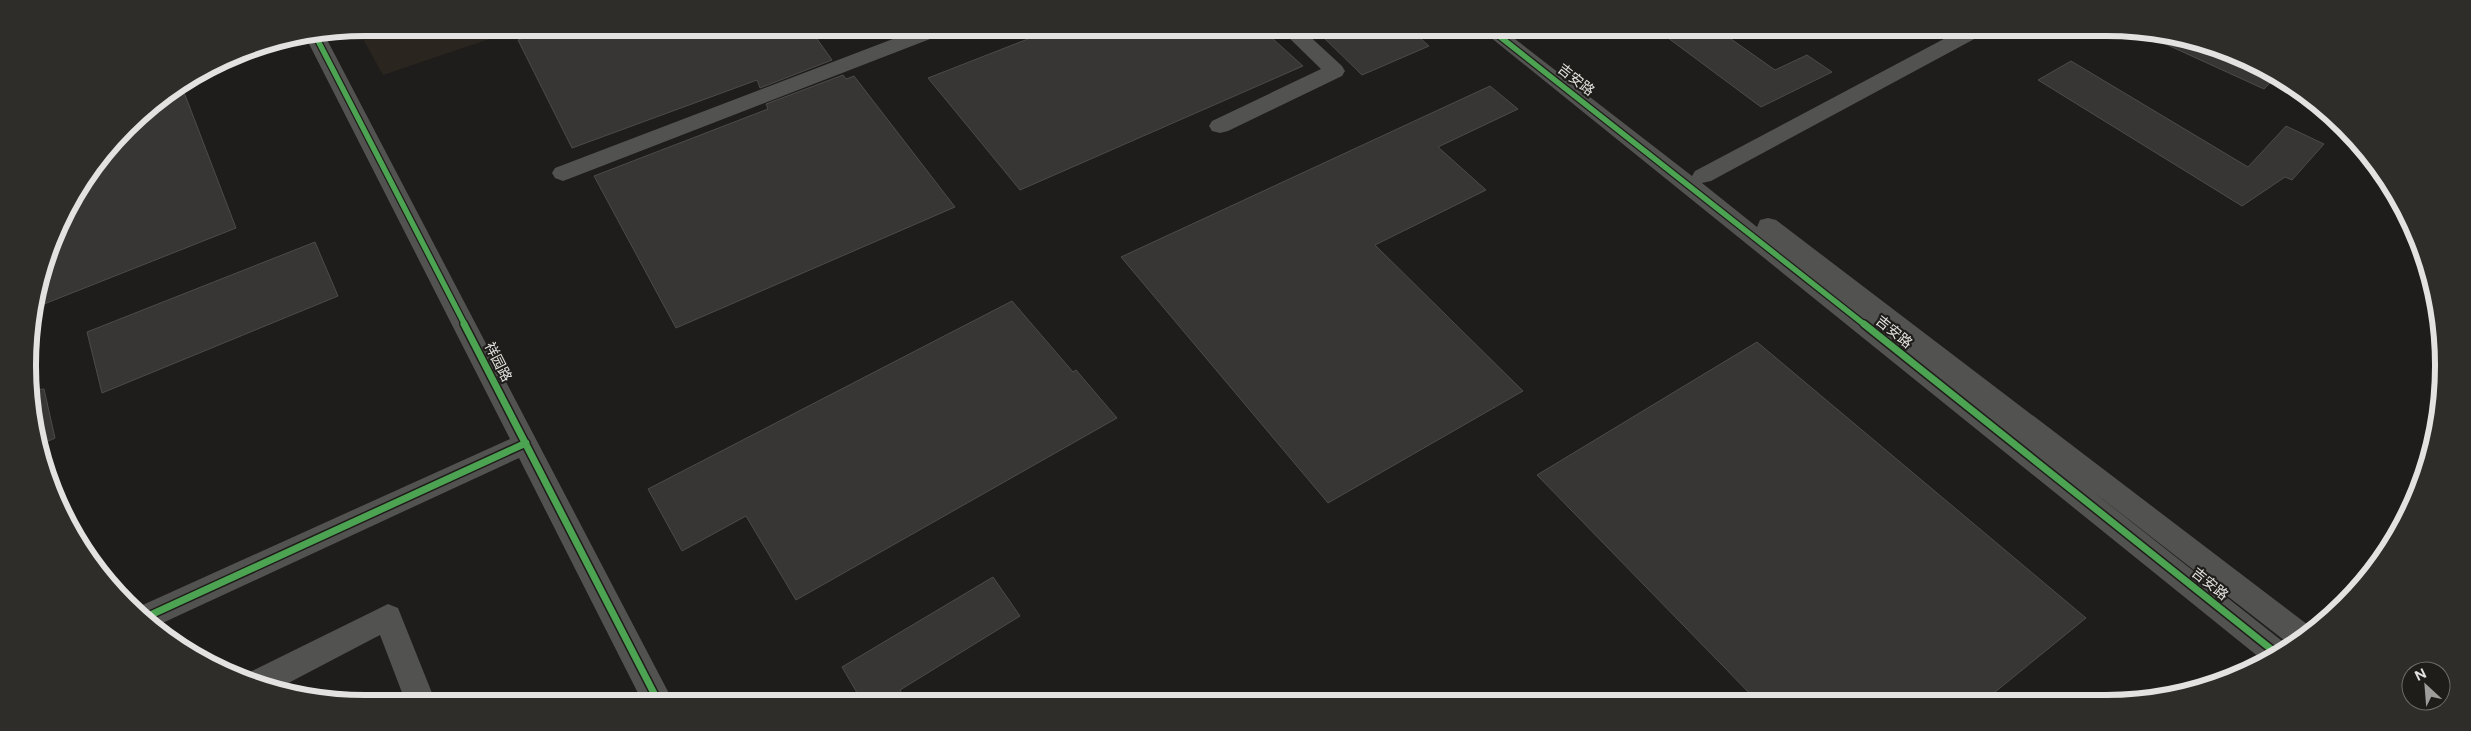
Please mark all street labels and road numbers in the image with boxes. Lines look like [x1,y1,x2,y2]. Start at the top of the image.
street label: 吉安路 [1554,60,1598,100]
street label: 吉安路 [1872,312,1916,352]
street label: 祥园路 [481,339,515,385]
street label: 吉安路 [2188,564,2232,604]

